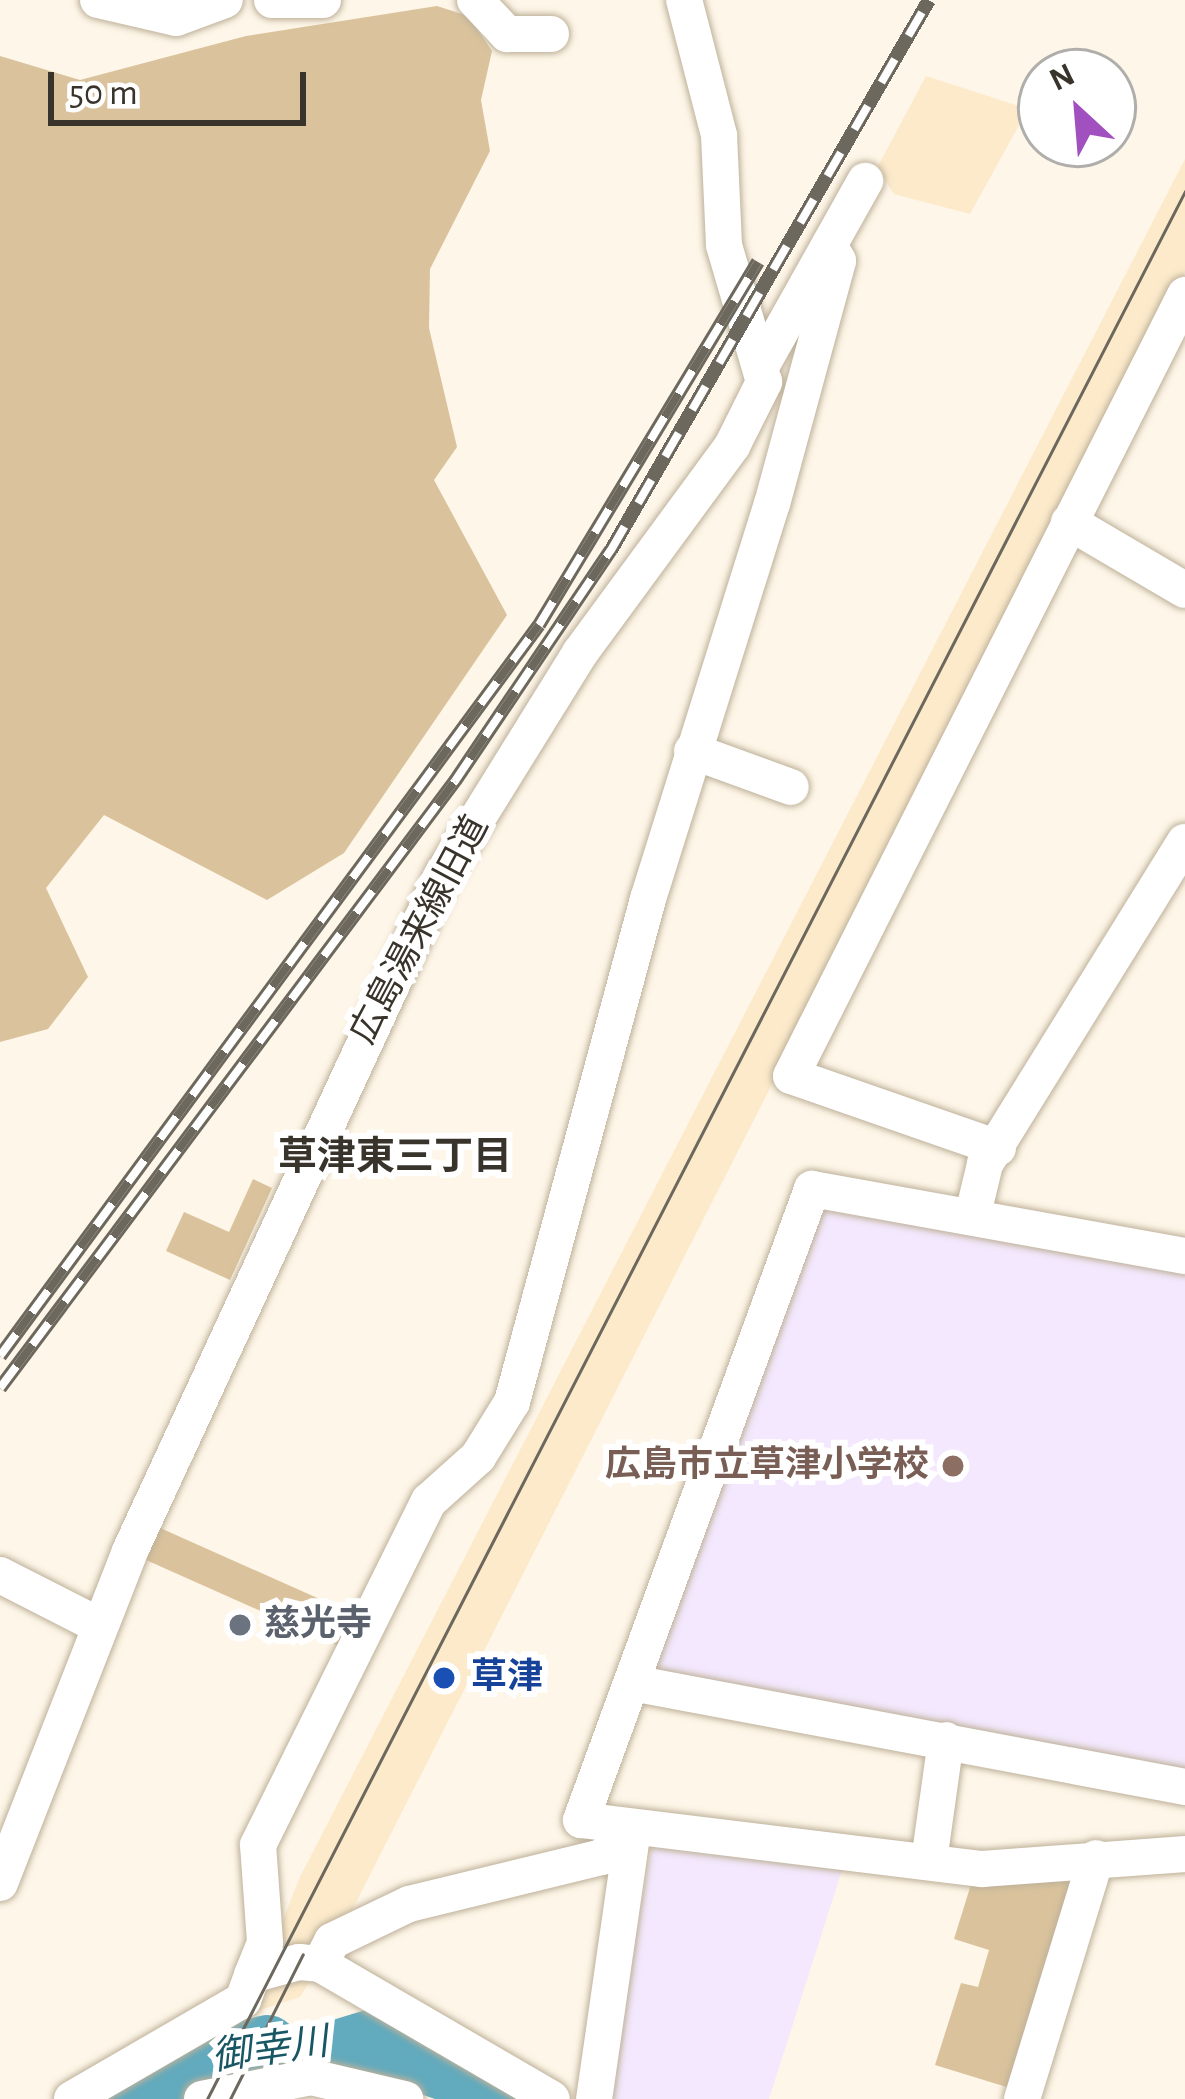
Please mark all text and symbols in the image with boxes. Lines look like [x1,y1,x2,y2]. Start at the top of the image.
scale bar [54,48,312,122]
north arrow [1017,48,1137,168]
text: N [1045,58,1080,98]
text: 50 m [69,75,138,111]
street label: 広島湯来線旧道 [342,809,498,1051]
district label: 草津東三丁目 [278,1135,512,1181]
place label: 広島市立草津小学校 [605,1444,929,1488]
marker: 広島市立草津小学校 [940,1453,966,1479]
place label: 慈光寺 [264,1603,372,1647]
marker: 慈光寺 [227,1612,253,1638]
place label: 草津 [471,1656,543,1700]
marker: 草津 [428,1662,460,1694]
water label: 御幸川 [209,2020,331,2082]

